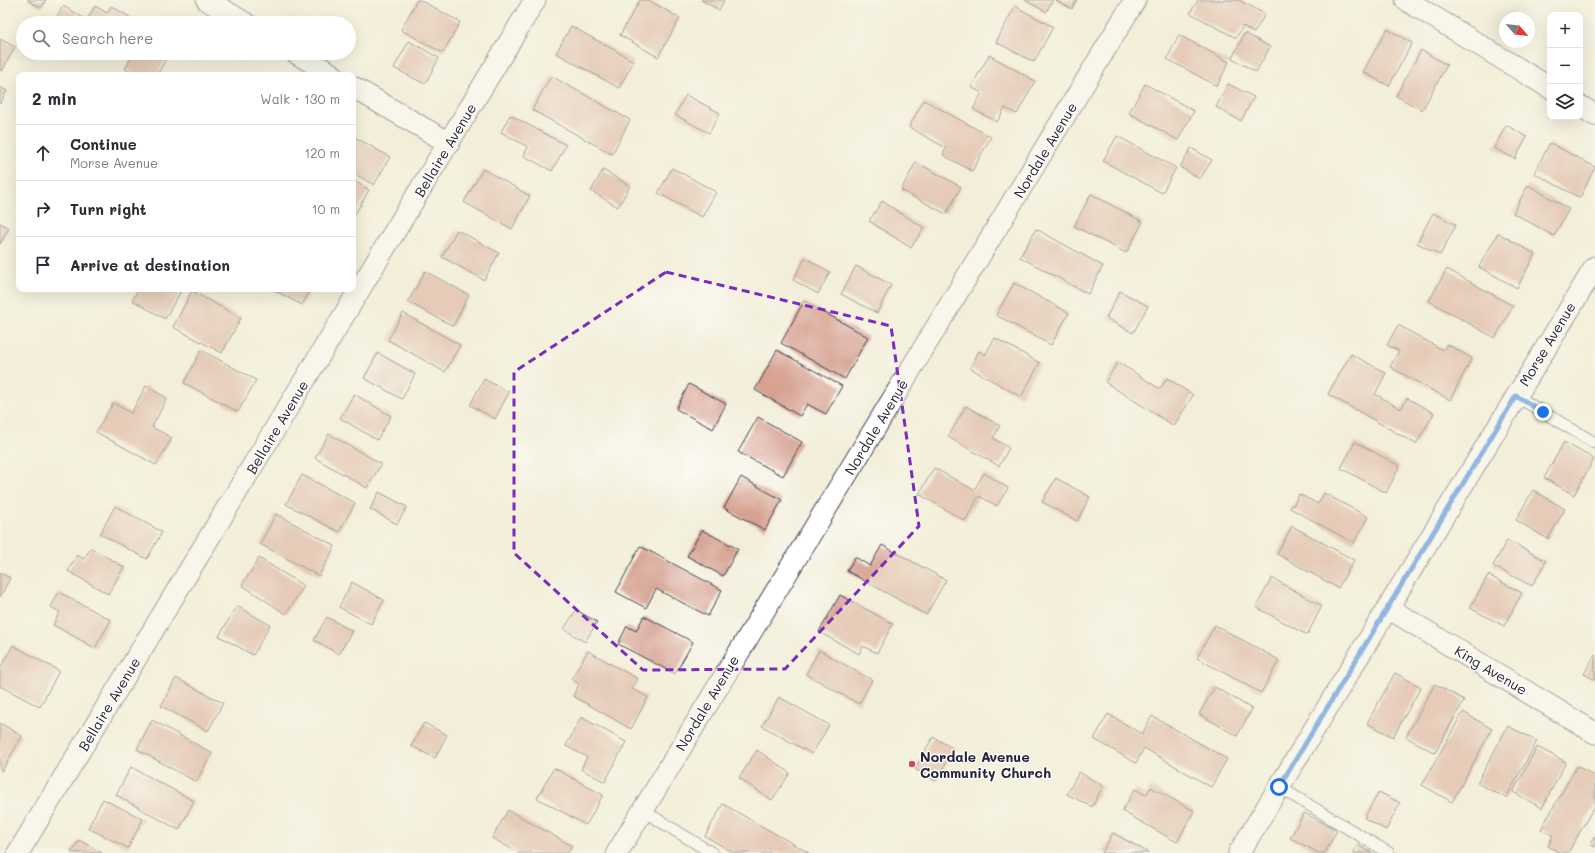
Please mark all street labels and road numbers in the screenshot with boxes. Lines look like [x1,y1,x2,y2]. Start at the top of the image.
street label: Nordale Avenue [1009,99,1081,201]
street label: Bellaire Avenue [410,100,480,200]
street label: Morse Avenue [1514,298,1580,390]
street label: Nordale Avenue [840,376,912,478]
street label: Bellaire Avenue [242,377,312,477]
street label: King Avenue [1451,641,1531,699]
street label: Nordale Avenue [671,652,743,754]
street label: Bellaire Avenue [74,654,144,754]

